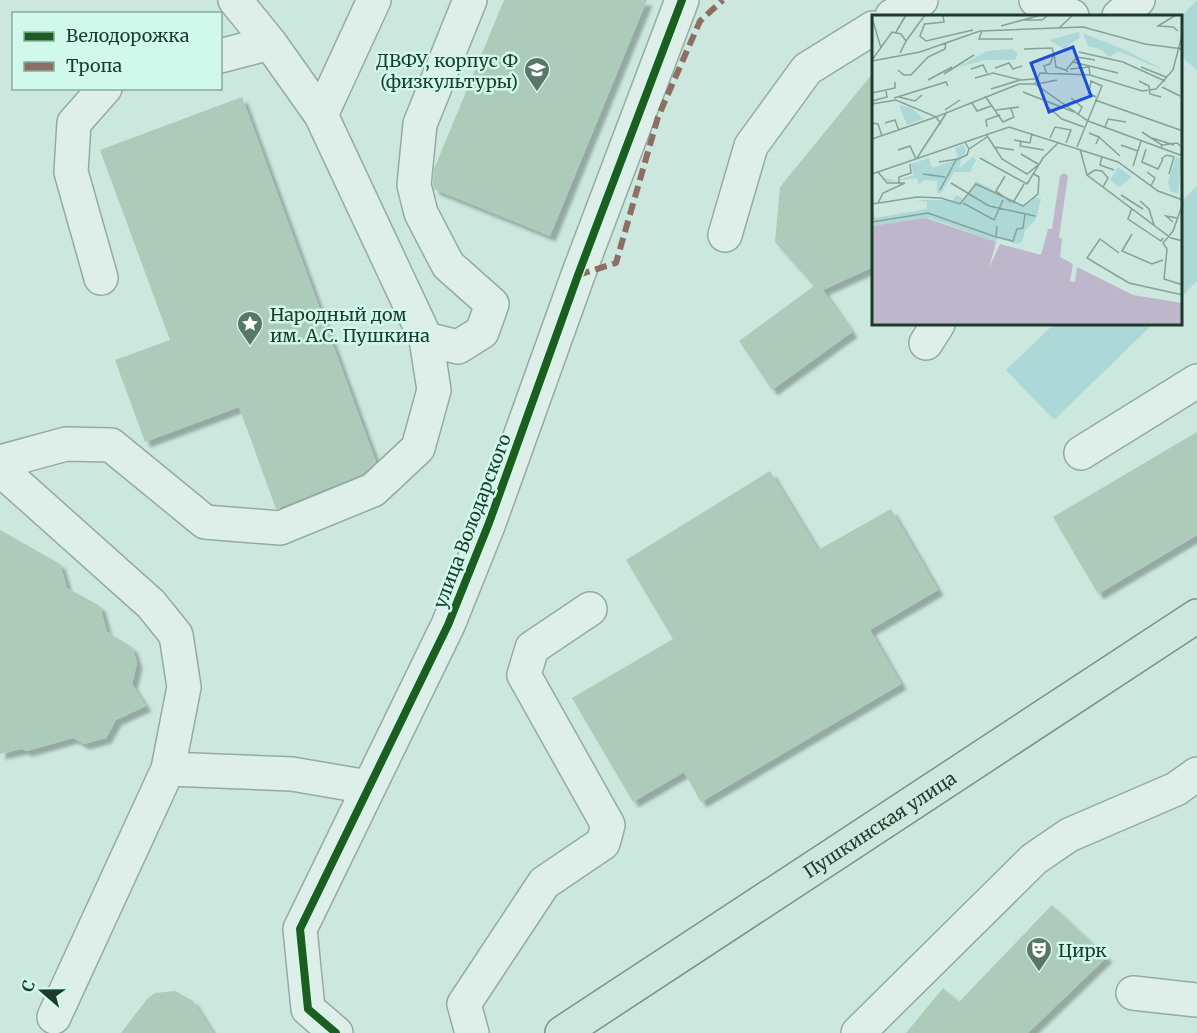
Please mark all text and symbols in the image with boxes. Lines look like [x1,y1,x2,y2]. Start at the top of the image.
legend [12,12,222,90]
inset map [872,15,1182,326]
text: Велодорожка [66,24,190,47]
place label: ДВФУ, корпус Ф (физкультуры) [376,49,518,93]
text: Тропа [66,54,122,77]
school or university icon: ДВФУ, корпус Ф (физкультуры) [522,55,552,93]
place label: Народный дом им. А.С. Пушкина [270,303,430,347]
place icon: Народный дом им. А.С. Пушкина [235,309,265,347]
street label: улица Володарского [428,430,516,612]
street label: Пушкинская улица [799,766,961,883]
theatre icon: Цирк [1024,935,1054,973]
place label: Цирк [1058,939,1107,962]
north arrow [12,961,72,1021]
text: С [17,977,39,994]

